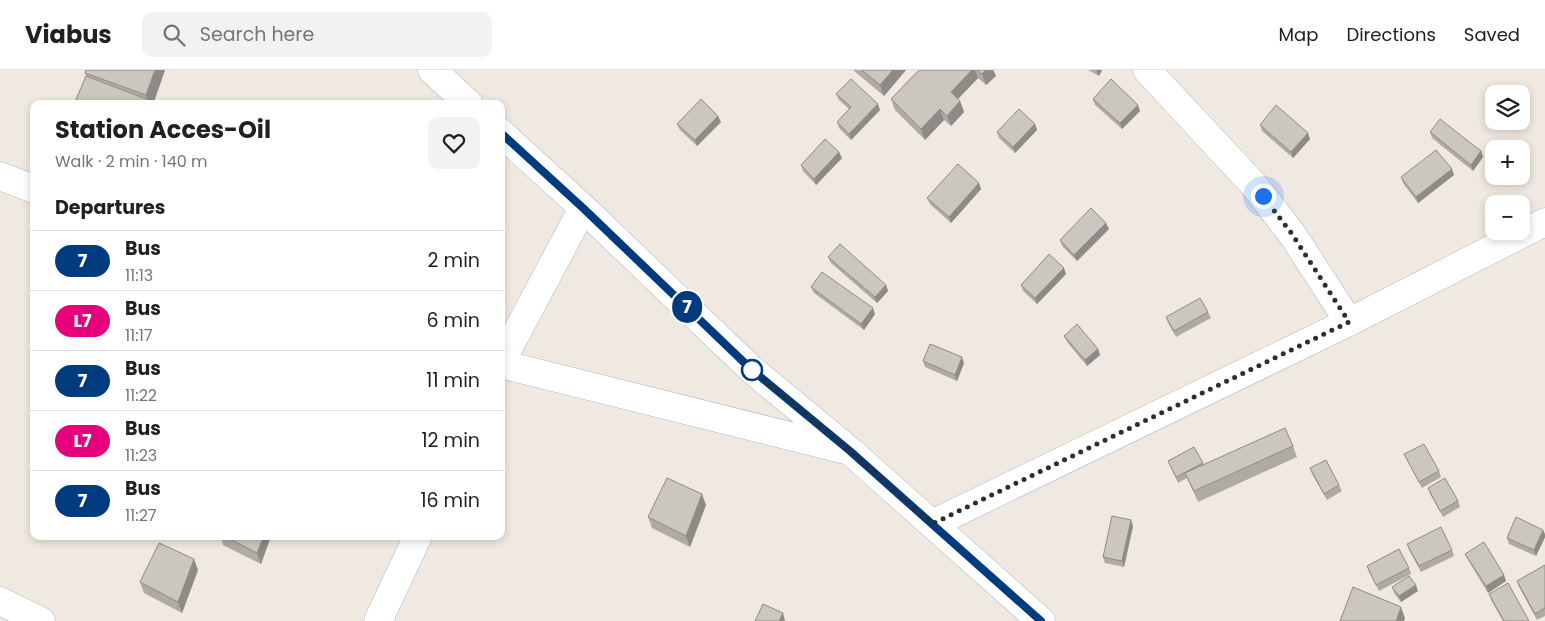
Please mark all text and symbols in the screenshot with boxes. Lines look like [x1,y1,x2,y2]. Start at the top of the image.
search box [142,12,492,57]
text: Viabus [25,18,112,51]
icon: search [160,21,188,49]
text: Search here [200,21,314,48]
text: Map [1279,22,1318,47]
text: Directions [1346,22,1436,47]
text: Saved [1464,22,1520,47]
map controls [1485,85,1530,240]
button: layers [1485,85,1530,130]
text: Station Acces-Oil [55,113,271,146]
button: heart [428,117,480,169]
button: + [1485,140,1530,185]
text: Walk · 2 min · 140 m [55,150,208,173]
your location [1251,184,1276,209]
text: Departures [55,194,165,221]
button: − [1485,195,1530,240]
text: Bus [125,235,161,262]
text: 2 min [428,247,480,274]
text: 7 [78,248,87,273]
text: 11:13 [125,264,153,287]
line badge: 7 [671,291,703,323]
text: 7 [682,294,692,319]
text: Bus [125,295,161,322]
text: 6 min [426,307,480,334]
text: L7 [73,308,92,333]
text: 11:17 [125,324,153,347]
text: Bus [125,355,161,382]
unlabelled marker [741,359,763,381]
text: 11 min [426,367,480,394]
text: 7 [78,368,87,393]
text: 11:22 [125,384,157,407]
text: Bus [125,415,161,442]
text: 12 min [422,427,480,454]
text: L7 [73,428,92,453]
text: 11:23 [125,444,157,467]
text: Bus [125,475,161,502]
text: 16 min [420,487,480,514]
text: 7 [78,488,87,513]
text: 11:27 [125,504,157,527]

